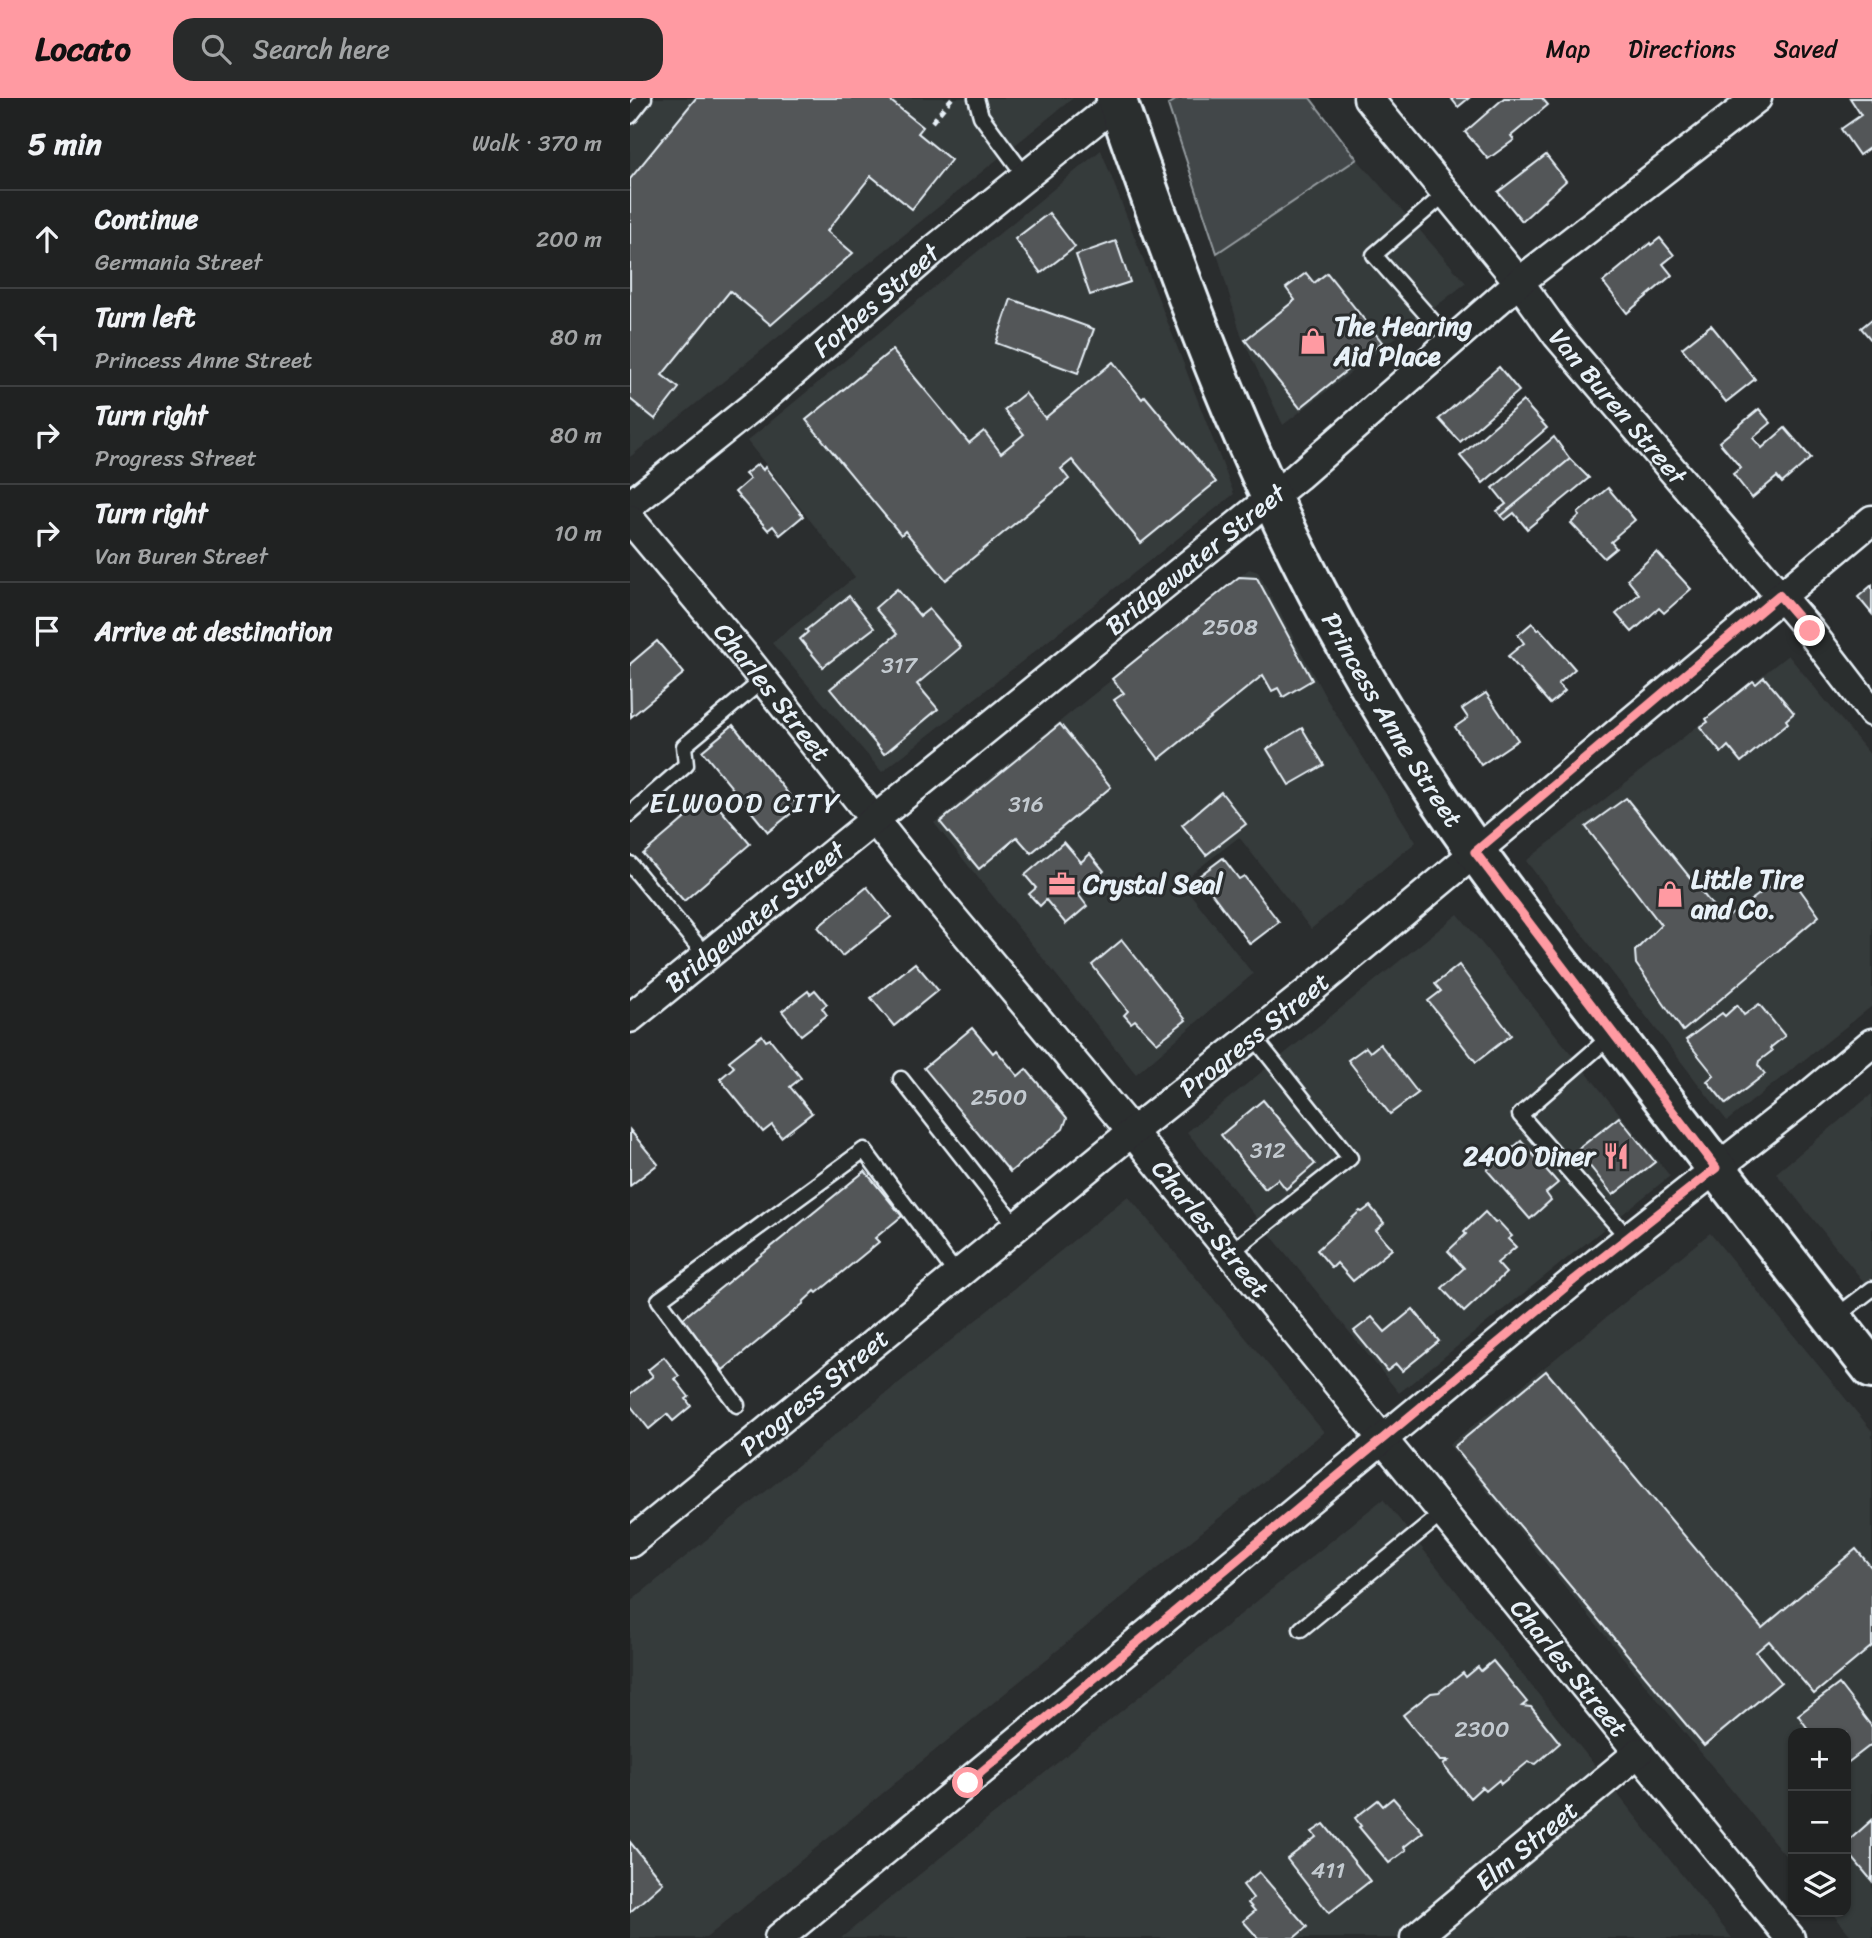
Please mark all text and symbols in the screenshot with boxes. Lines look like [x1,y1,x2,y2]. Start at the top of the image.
search box [173,18,663,81]
text: Locato [35,20,131,78]
text: Search here [253,26,390,72]
text: Map [1546,28,1590,70]
text: Directions [1628,28,1736,70]
text: Saved [1774,28,1837,70]
icon: search [197,30,235,68]
text: 5 min [28,117,102,171]
text: Walk · 370 m [472,123,602,164]
text: Continue [95,196,198,242]
text: 200 m [536,219,602,260]
icon: ahead [28,220,66,258]
street label: Forbes Street [801,230,952,369]
text: Germania Street [95,242,262,283]
text: Turn left [95,294,195,340]
place label: The Hearing Aid Place [1333,303,1472,379]
text: 80 m [550,317,602,358]
street label: Van Buren Street [1537,317,1700,497]
icon: left [28,318,66,356]
shop icon: The Hearing Aid Place [1298,326,1328,356]
text: Princess Anne Street [95,340,312,381]
text: Turn right [95,392,208,438]
text: 80 m [550,415,602,456]
icon: right [28,416,66,454]
text: Progress Street [95,438,257,479]
street label: Bridgewater Street [1094,470,1297,647]
text: Turn right [95,490,208,536]
text: 10 m [554,513,602,554]
icon: right [28,514,66,552]
text: Van Buren Street [95,536,268,577]
street label: Princess Anne Street [1309,603,1476,837]
house number: 2508 [1202,607,1258,648]
text: Arrive at destination [95,608,332,654]
street label: Charles Street [702,611,843,772]
icon: arrive [28,612,66,650]
route end [1794,615,1825,646]
house number: 317 [881,645,919,686]
district label: ELWOOD CITY [649,778,841,827]
house number: 316 [1008,784,1044,825]
street label: Bridgewater Street [654,828,857,1005]
place label: Little Tire and Co. [1690,856,1805,932]
place label: Crystal Seal [1082,861,1224,907]
office icon: Crystal Seal [1047,869,1077,899]
shop icon: Little Tire and Co. [1655,879,1685,909]
street label: Progress Street [1168,960,1340,1110]
house number: 2500 [971,1077,1027,1118]
house number: 312 [1250,1130,1286,1171]
place label: 2400 Diner [1462,1133,1597,1179]
restaurant icon: 2400 Diner [1601,1141,1631,1171]
street label: Charles Street [1140,1149,1282,1308]
street label: Progress Street [729,1316,900,1468]
street label: Charles Street [1498,1588,1641,1748]
house number: 2300 [1455,1709,1509,1750]
map controls [1788,1728,1851,1917]
button: + [1788,1728,1851,1791]
route start [952,1767,983,1798]
street label: Elm Street [1464,1788,1589,1903]
button: − [1788,1791,1851,1854]
house number: 411 [1311,1850,1345,1891]
button: layers [1788,1854,1851,1917]

